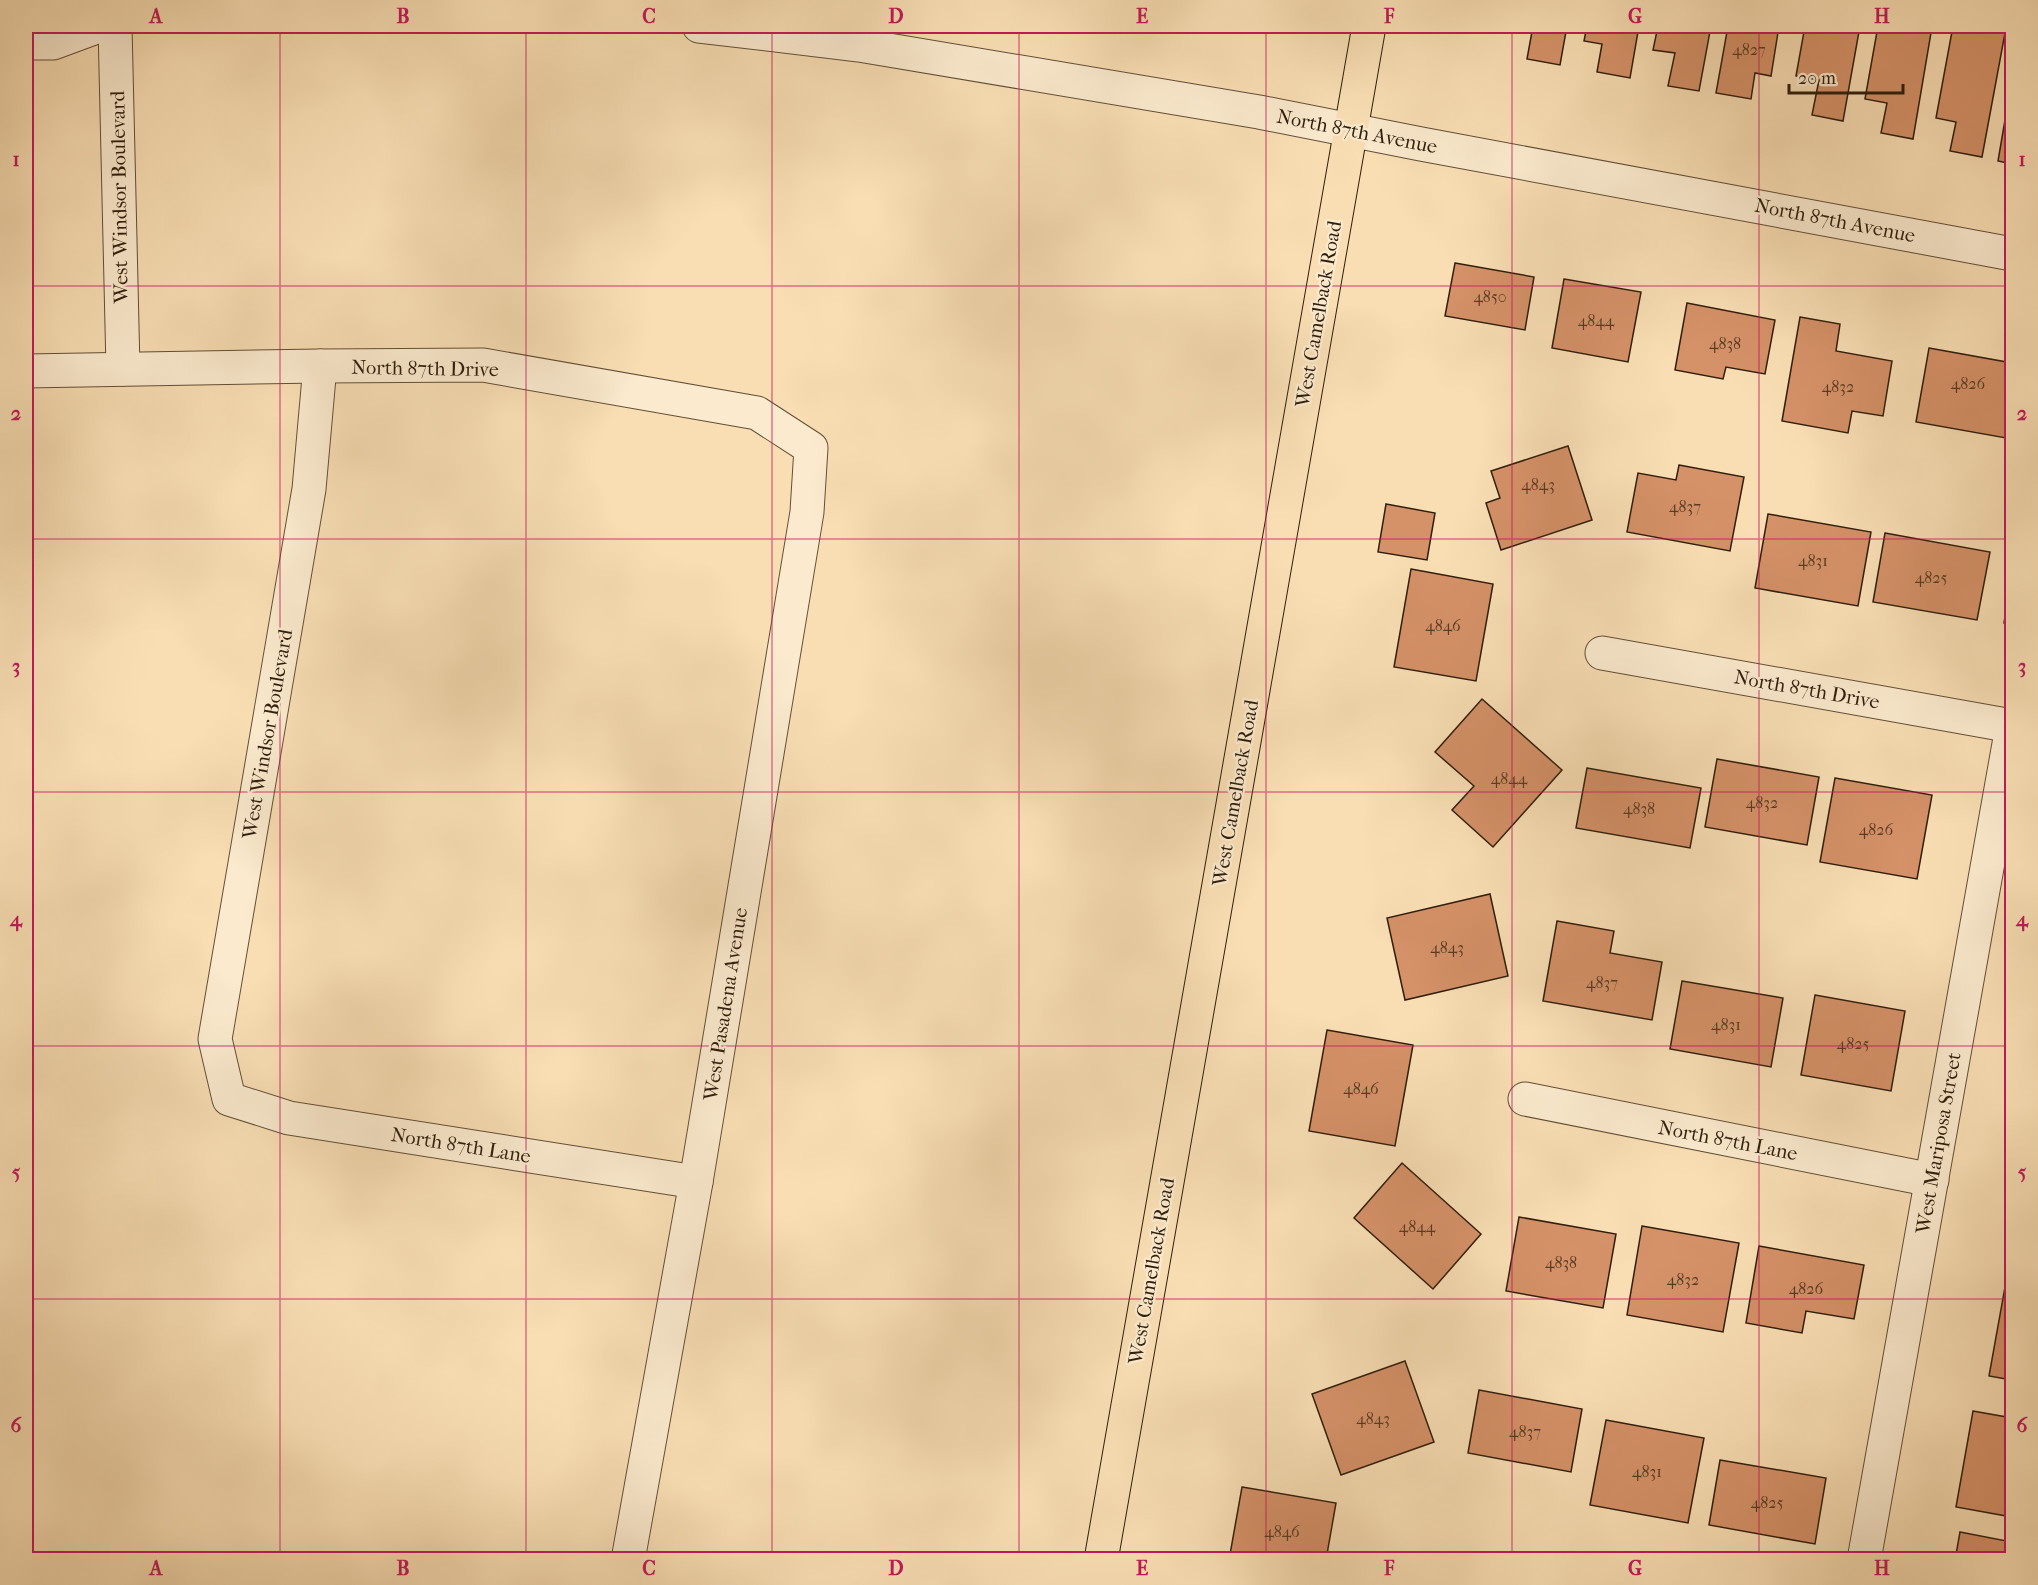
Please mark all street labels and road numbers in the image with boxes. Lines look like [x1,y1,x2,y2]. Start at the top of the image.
street label: West Windsor Boulevard [106,89,133,304]
street label: North 87th Avenue [1275,105,1439,158]
street label: North 87th Avenue [1753,194,1917,247]
street label: West Camelback Road [1291,218,1346,410]
street label: North 87th Drive [351,356,499,381]
street label: West Windsor Boulevard [238,626,297,842]
street label: North 87th Drive [1732,665,1882,714]
street label: West Camelback Road [1208,697,1263,889]
street label: West Pasadena Avenue [699,906,752,1103]
street label: West Mariposa Street [1911,1051,1966,1237]
street label: North 87th Lane [1656,1116,1800,1165]
street label: North 87th Lane [389,1123,533,1168]
street label: West Camelback Road [1124,1175,1179,1367]

